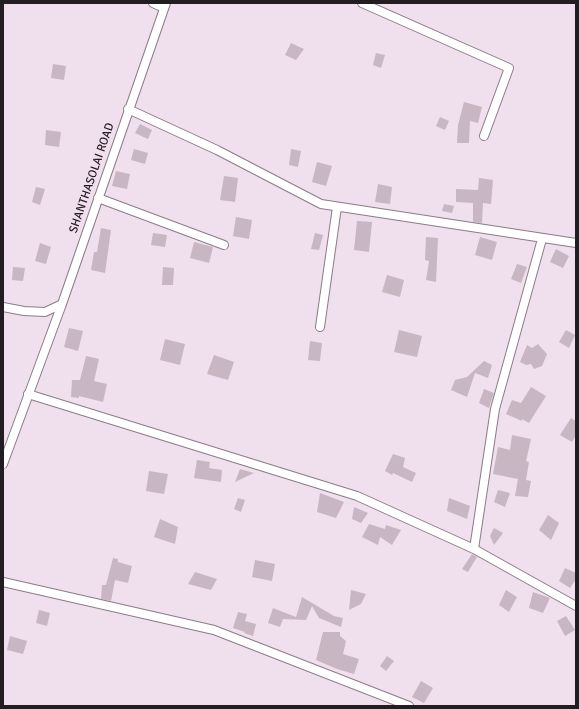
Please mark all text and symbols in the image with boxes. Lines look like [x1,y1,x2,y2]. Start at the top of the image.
street label: SHANTHASOLAI ROAD [66,121,118,235]

